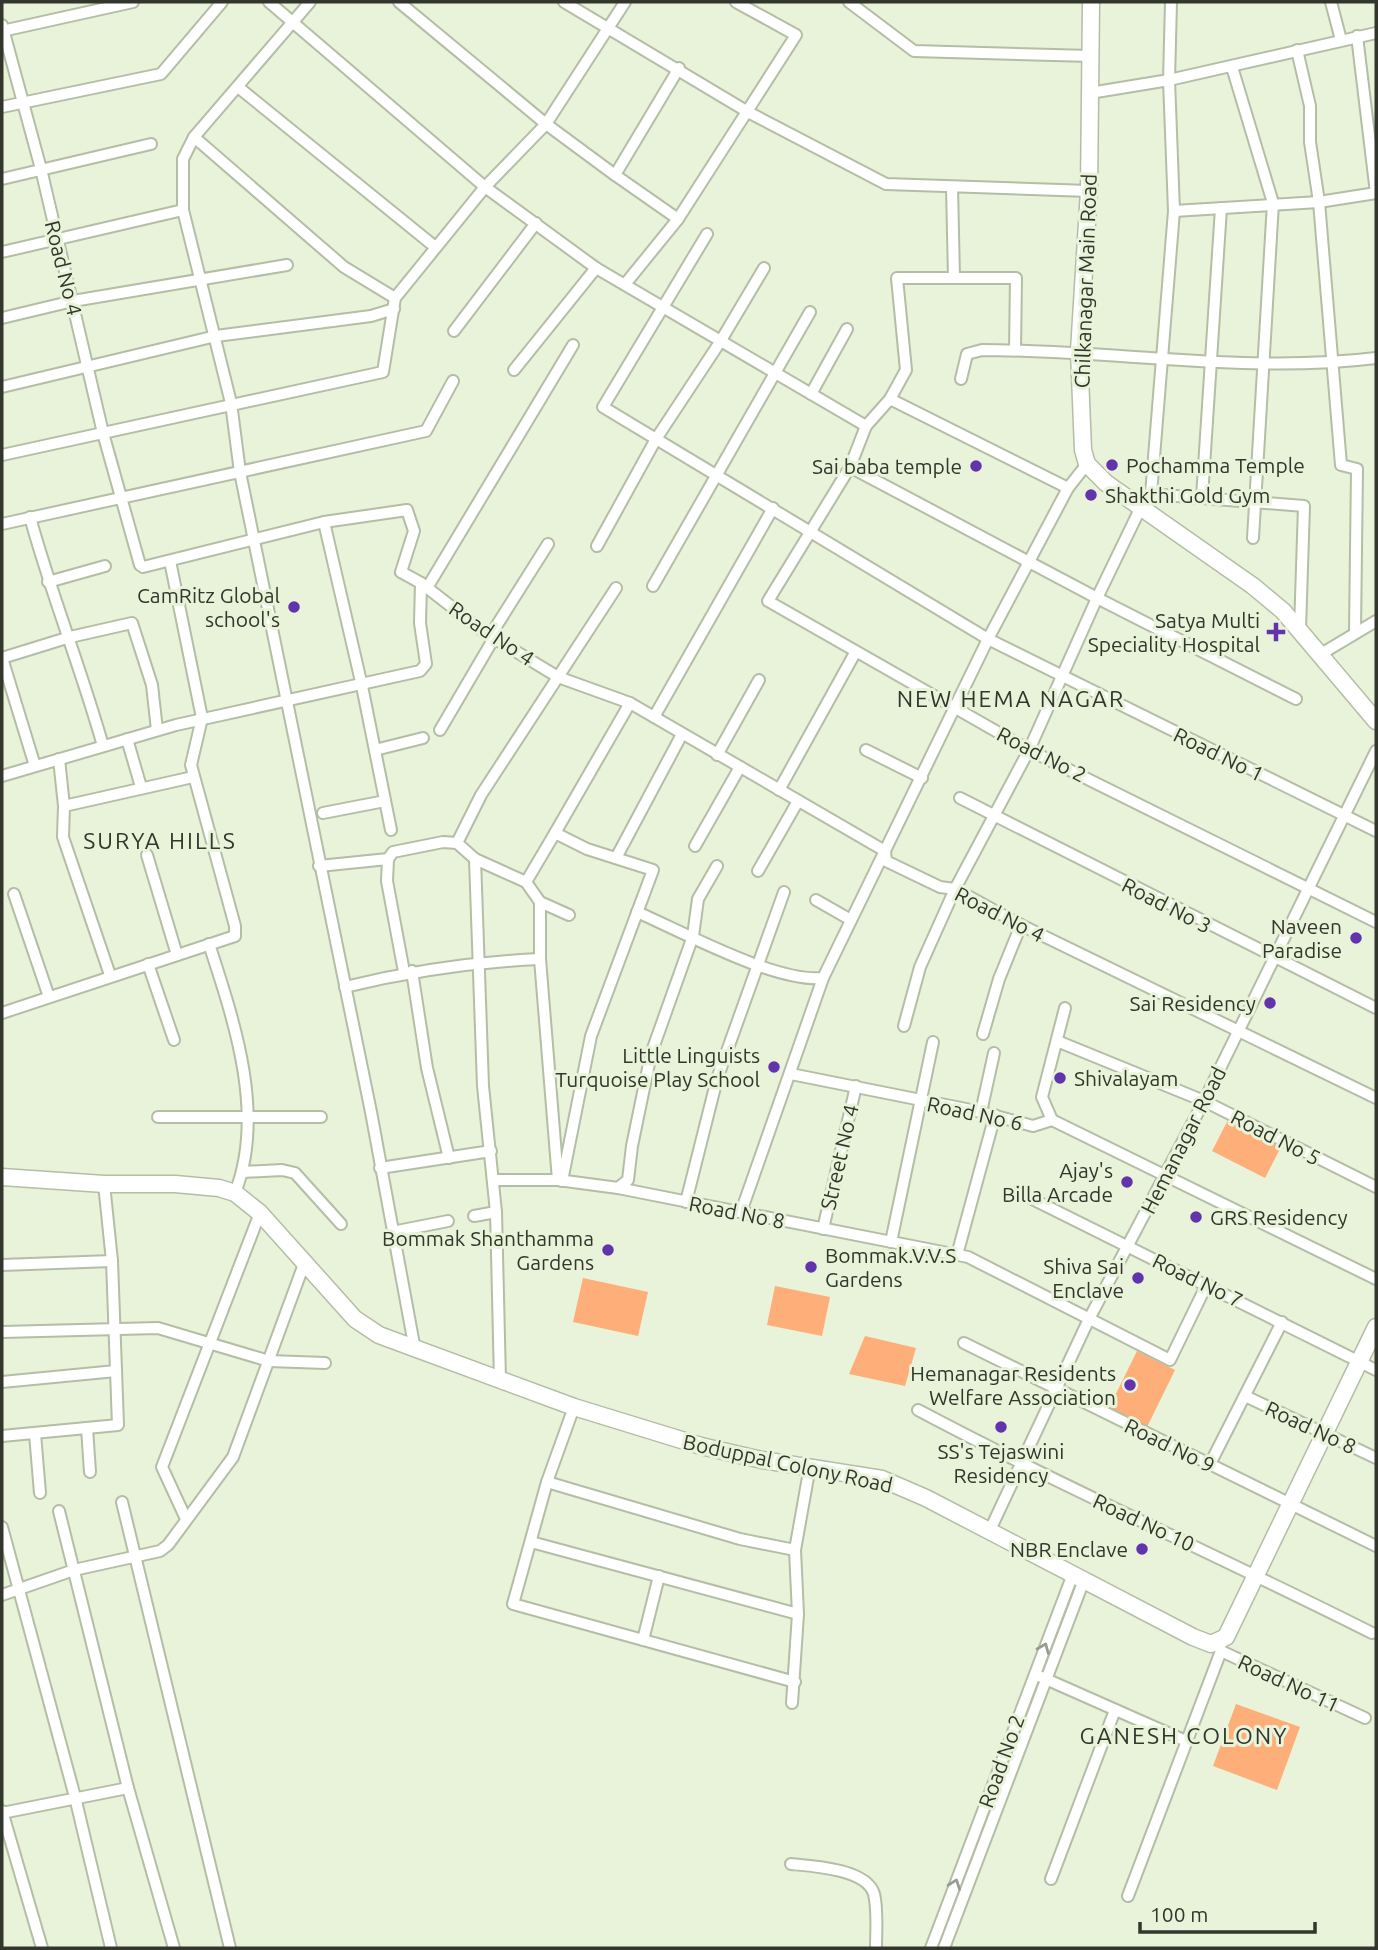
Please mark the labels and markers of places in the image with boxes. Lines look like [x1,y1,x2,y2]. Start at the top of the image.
place label: Pochamma Temple [1126,453,1305,477]
place label: Sai baba temple [812,454,962,478]
marker: Pochamma Temple [1104,457,1120,473]
marker: Sai baba temple [968,458,984,474]
place label: Shakthi Gold Gym [1105,483,1270,507]
marker: Shakthi Gold Gym [1083,487,1099,503]
place label: CamRitz Global school's [137,583,280,631]
marker: CamRitz Global school's [286,599,302,615]
place label: Satya Multi Speciality Hospital [1088,608,1260,656]
marker: Satya Multi Speciality Hospital [1266,622,1286,642]
place label: Naveen Paradise [1262,914,1342,962]
marker: Naveen Paradise [1348,930,1364,946]
place label: Sai Residency [1129,991,1256,1015]
marker: Sai Residency [1262,995,1278,1011]
place label: Little Linguists Turquoise Play School [555,1043,760,1091]
marker: Little Linguists Turquoise Play School [766,1059,782,1075]
place label: Shivalayam [1074,1066,1178,1090]
marker: Shivalayam [1052,1070,1068,1086]
place label: Ajay's Billa Arcade [1002,1158,1113,1206]
marker: Ajay's Billa Arcade [1119,1174,1135,1190]
place label: GRS Residency [1210,1205,1348,1229]
marker: GRS Residency [1188,1209,1204,1225]
place label: Bommak Shanthamma Gardens [382,1226,594,1274]
marker: Bommak Shanthamma Gardens [600,1242,616,1258]
place label: Bommak.V.V.S Gardens [825,1243,956,1291]
place label: Shiva Sai Enclave [1043,1254,1124,1302]
marker: Bommak.V.V.S Gardens [803,1259,819,1275]
marker: Shiva Sai Enclave [1130,1270,1146,1286]
place label: Hemanagar Residents Welfare Association [910,1361,1116,1409]
marker: Hemanagar Residents Welfare Association [1122,1377,1138,1393]
marker: SS's Tejaswini Residency [993,1419,1009,1435]
place label: SS's Tejaswini Residency [938,1439,1064,1487]
place label: NBR Enclave [1010,1537,1128,1561]
marker: NBR Enclave [1134,1541,1150,1557]

